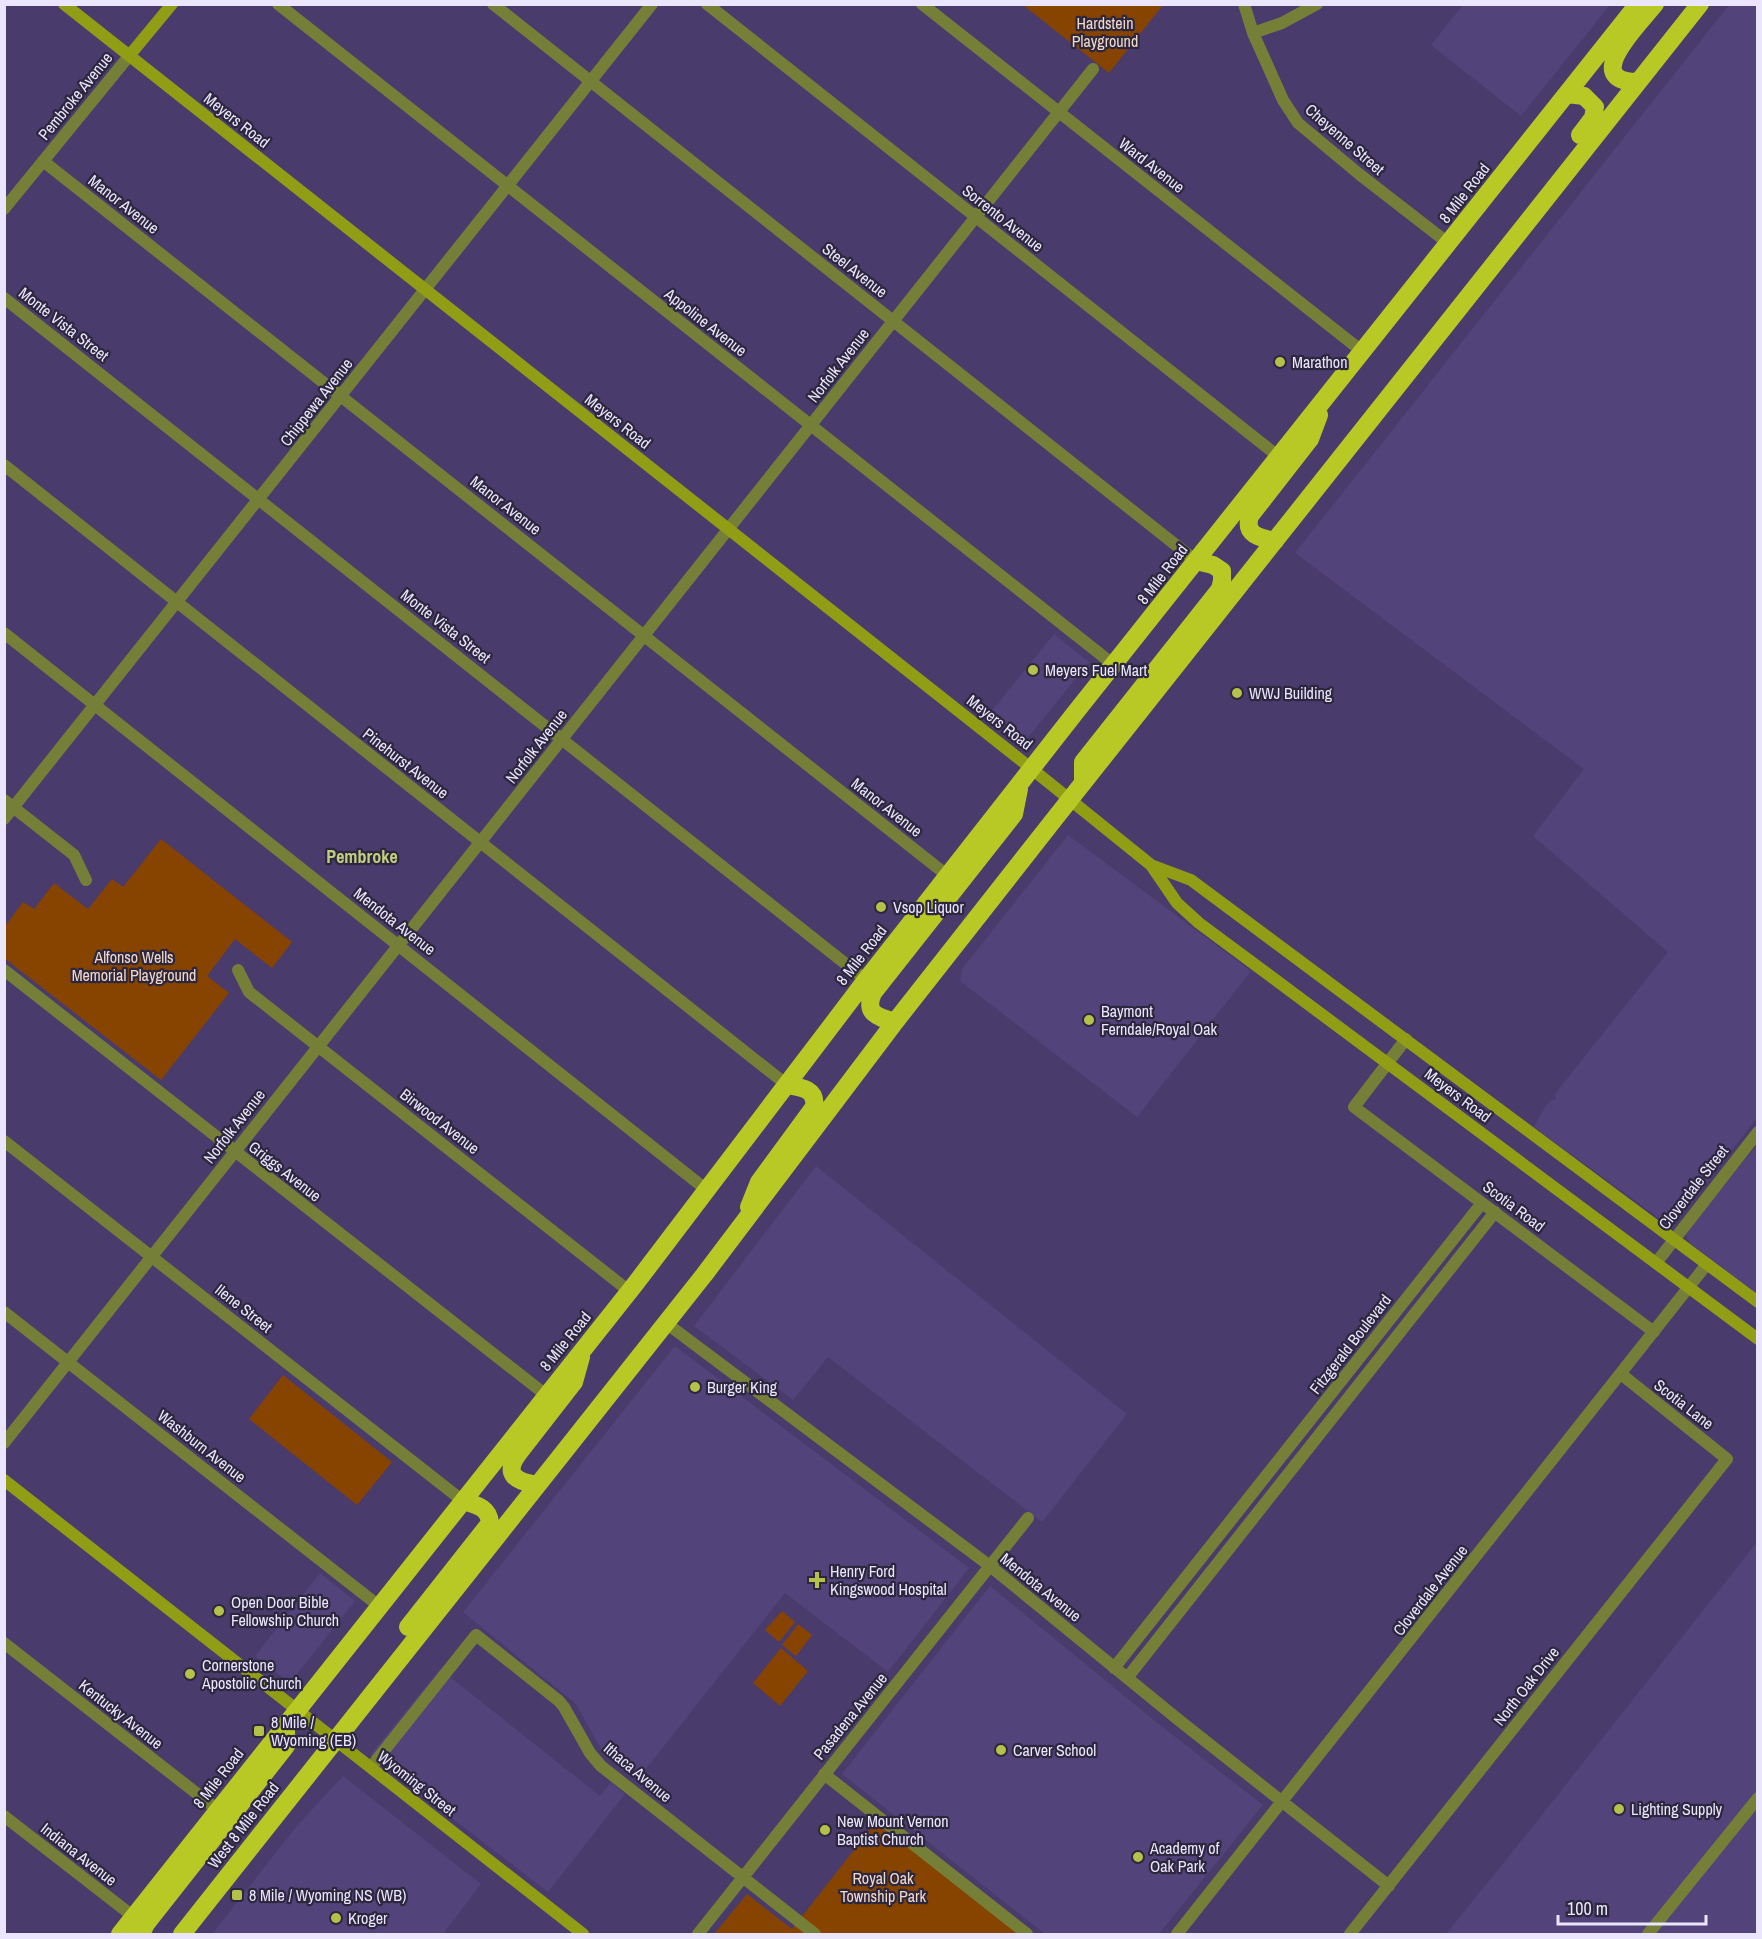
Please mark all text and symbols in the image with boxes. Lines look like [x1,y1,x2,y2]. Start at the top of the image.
park label: Hardstein Playground [1072,12,1138,52]
street label: Pembroke Avenue [33,48,117,144]
street label: Meyers Road [199,87,275,153]
street label: Cheyenne Street [1301,98,1390,180]
street label: Ward Avenue [1114,132,1190,198]
street label: 8 Mile Road [1434,158,1494,228]
street label: Manor Avenue [84,169,164,239]
street label: Sorrento Avenue [958,179,1048,257]
street label: Steel Avenue [818,238,892,302]
street label: Monte Vista Street [14,282,114,366]
street label: Appoline Avenue [659,282,752,361]
street label: Norfolk Avenue [802,323,874,407]
place label: Marathon [1292,351,1347,373]
street label: Chippewa Avenue [275,353,357,451]
marker: Marathon [1273,355,1287,369]
street label: Meyers Road [580,388,656,454]
street label: Manor Avenue [466,470,546,540]
street label: 8 Mile Road [1132,539,1192,609]
street label: Monte Vista Street [396,584,496,668]
place label: Meyers Fuel Mart [1045,659,1147,681]
marker: Meyers Fuel Mart [1026,663,1040,677]
place label: WWJ Building [1249,682,1333,704]
marker: WWJ Building [1230,686,1244,700]
street label: Meyers Road [962,689,1038,755]
street label: Norfolk Avenue [500,704,572,788]
street label: Pinehurst Avenue [358,723,454,803]
street label: Manor Avenue [847,772,927,842]
district label: Pembroke [326,844,398,869]
street label: Mendota Avenue [350,882,440,960]
place label: Vsop Liquor [893,896,964,918]
marker: Vsop Liquor [874,900,888,914]
street label: 8 Mile Road [831,920,891,990]
park label: Alfonso Wells Memorial Playground [72,946,196,986]
place label: Baymont Ferndale/Royal Oak [1101,1000,1217,1040]
marker: Baymont Ferndale/Royal Oak [1082,1013,1096,1027]
street label: Meyers Road [1420,1063,1496,1127]
street label: Birwood Avenue [396,1083,484,1159]
street label: Norfolk Avenue [198,1084,270,1168]
street label: Griggs Avenue [244,1136,326,1206]
street label: Cloverdale Street [1653,1140,1733,1234]
street label: Scotia Road [1479,1175,1549,1237]
street label: Ilene Street [211,1279,277,1338]
street label: Fitzgerald Boulevard [1304,1290,1396,1398]
street label: 8 Mile Road [534,1307,596,1375]
street label: Scotia Lane [1650,1374,1718,1434]
place label: Burger King [707,1376,778,1398]
marker: Burger King [688,1380,702,1394]
street label: Washburn Avenue [153,1405,251,1487]
street label: Cloverdale Avenue [1387,1540,1473,1640]
street label: Mendota Avenue [996,1548,1086,1626]
place label: Henry Ford Kingswood Hospital [830,1560,947,1600]
marker: Henry Ford Kingswood Hospital [808,1571,826,1589]
place label: Open Door Bible Fellowship Church [231,1591,339,1631]
marker: Open Door Bible Fellowship Church [212,1604,226,1618]
street label: North Oak Drive [1488,1642,1564,1730]
place label: Cornerstone Apostolic Church [201,1654,302,1694]
marker: Cornerstone Apostolic Church [183,1667,197,1681]
street label: Pasadena Avenue [808,1668,892,1764]
street label: Kentucky Avenue [74,1674,168,1754]
place label: 8 Mile / Wyoming (EB) [271,1711,356,1751]
marker: 8 Mile / Wyoming (EB) [252,1724,266,1738]
street label: Ithaca Avenue [599,1737,677,1807]
place label: Carver School [1013,1739,1096,1761]
street label: 8 Mile Road [188,1743,248,1813]
marker: Carver School [994,1743,1008,1757]
street label: Wyoming Street [373,1745,461,1821]
street label: West 8 Mile Road [202,1777,284,1873]
place label: Lighting Supply [1631,1798,1723,1820]
marker: Lighting Supply [1612,1802,1626,1816]
place label: New Mount Vernon Baptist Church [837,1810,949,1850]
street label: Indiana Avenue [36,1817,122,1891]
marker: New Mount Vernon Baptist Church [818,1823,832,1837]
place label: Academy of Oak Park [1149,1837,1220,1877]
marker: Academy of Oak Park [1131,1850,1145,1864]
park label: Royal Oak Township Park [840,1867,926,1907]
place label: 8 Mile / Wyoming NS (WB) [249,1884,406,1906]
marker: 8 Mile / Wyoming NS (WB) [230,1888,244,1902]
scale bar [1558,1888,1706,1926]
text: 100 m [1567,1896,1608,1921]
place label: Kroger [348,1907,388,1929]
marker: Kroger [329,1911,343,1925]

